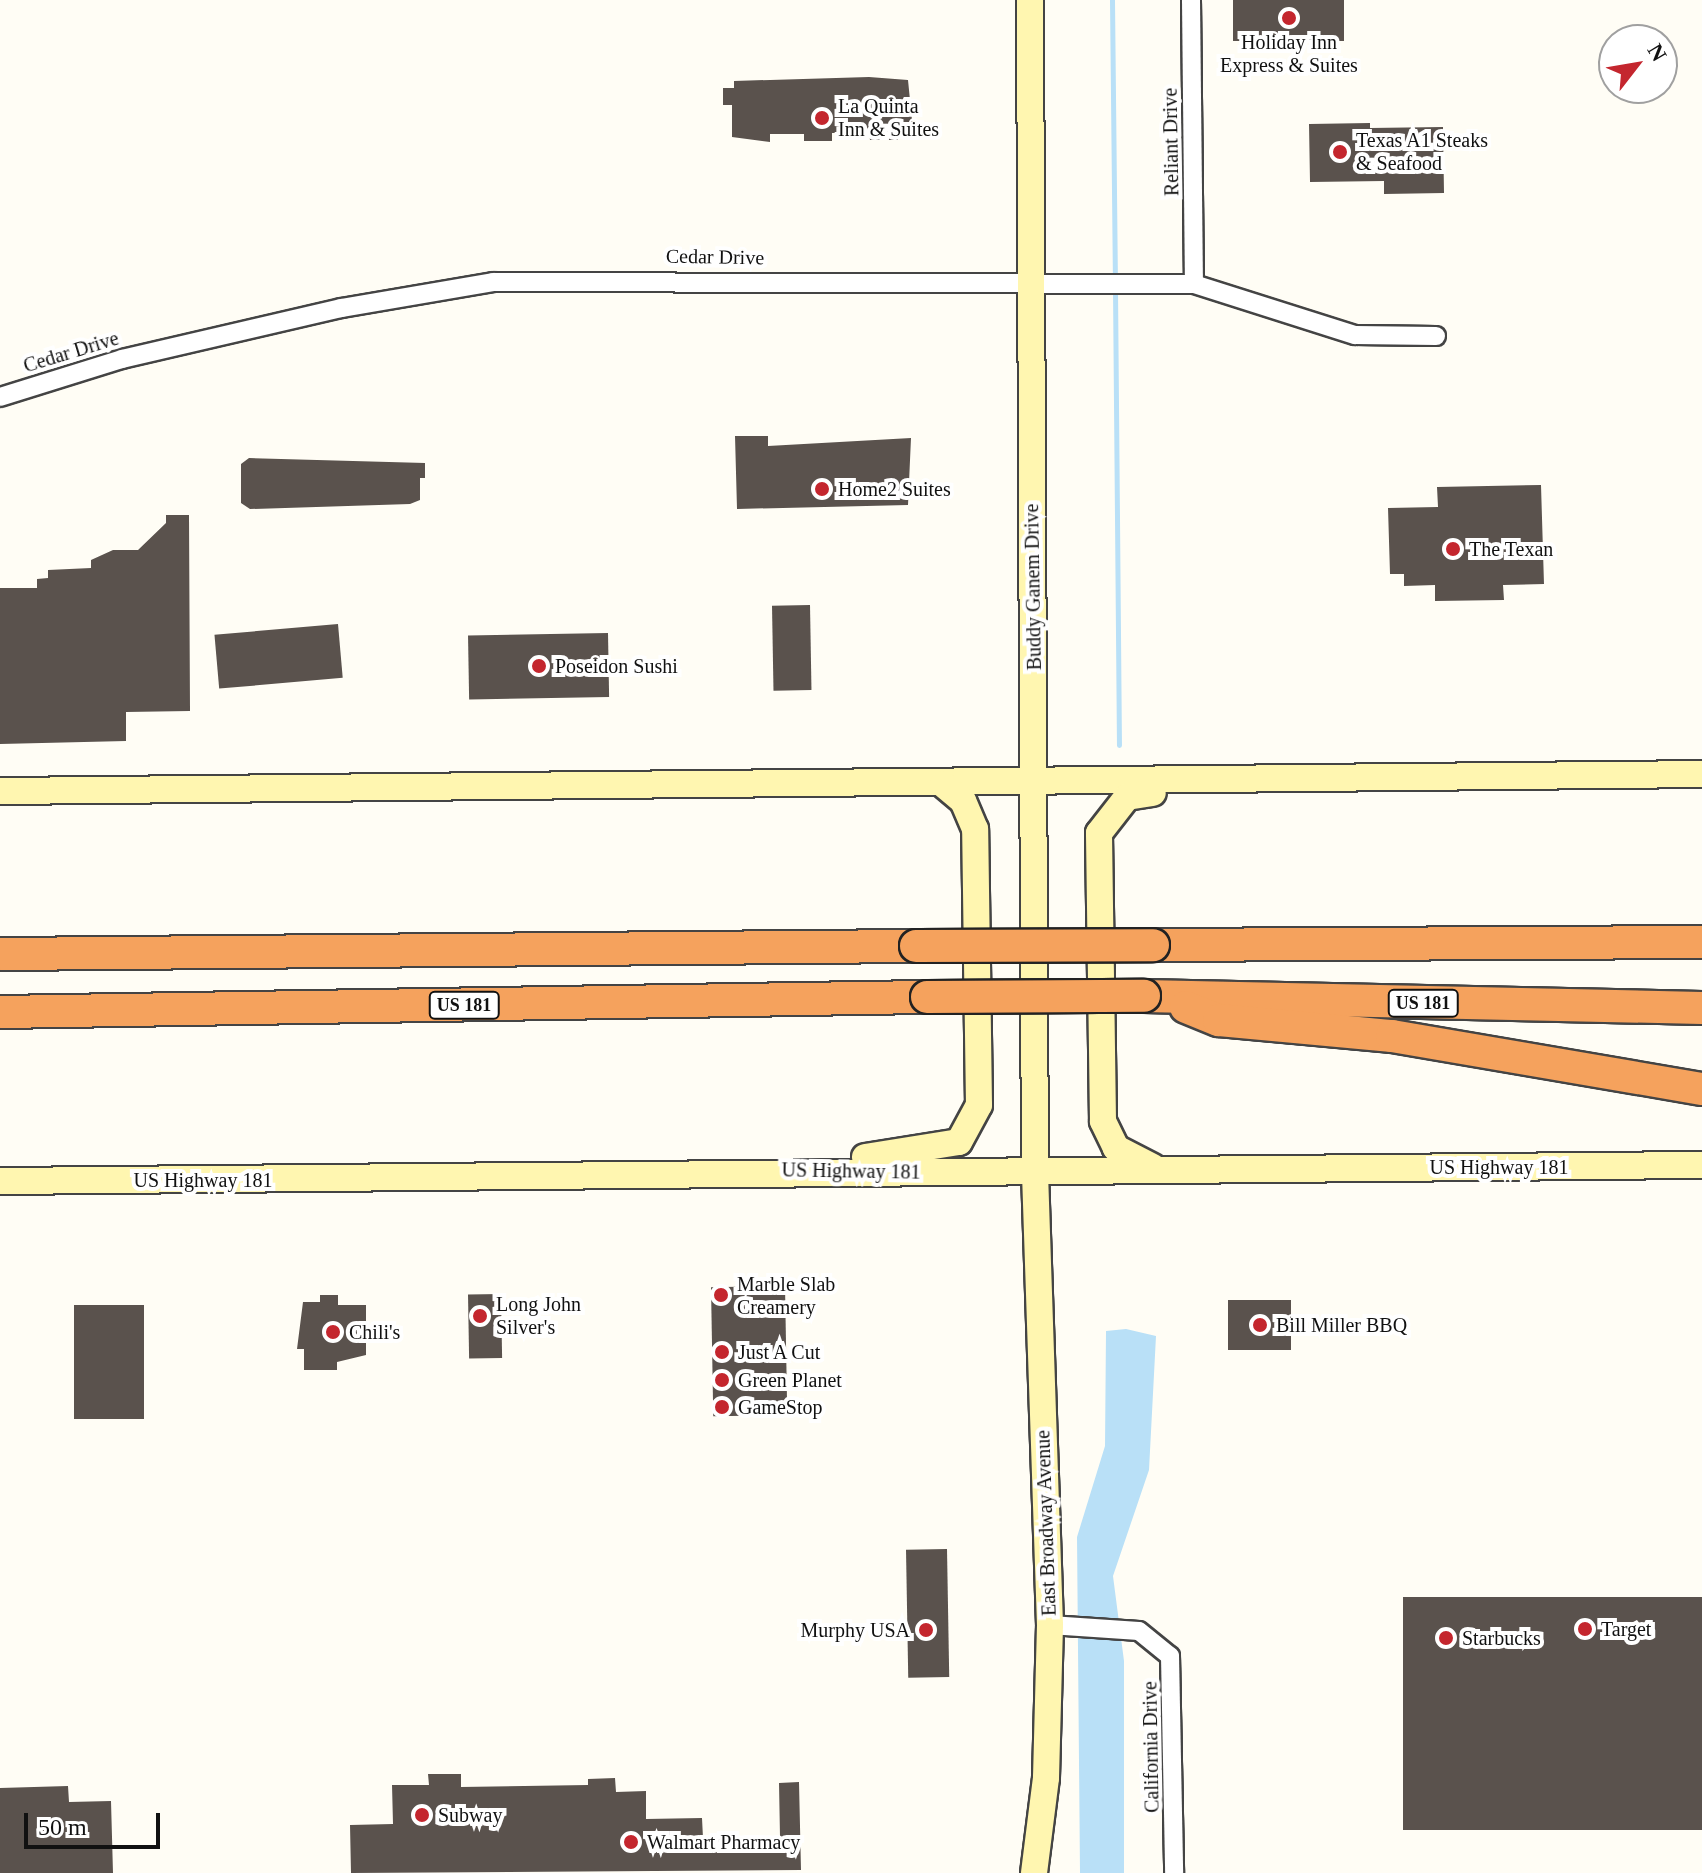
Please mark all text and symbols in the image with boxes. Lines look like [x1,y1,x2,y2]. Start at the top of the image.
marker: Holiday Inn Express & Suites [1280,9,1298,27]
north arrow [1598,24,1678,104]
place label: Holiday Inn Express & Suites [1220,30,1358,77]
text: N [1642,39,1672,66]
street label: Reliant Drive [1158,88,1184,196]
place label: La Quinta Inn & Suites [838,94,939,141]
marker: La Quinta Inn & Suites [813,109,831,127]
place label: Texas A1 Steaks & Seafood [1356,128,1489,175]
marker: Texas A1 Steaks & Seafood [1331,143,1349,161]
street label: Cedar Drive [666,244,764,270]
street label: Cedar Drive [20,326,122,378]
place label: Home2 Suites [838,477,951,501]
marker: Home2 Suites [813,480,831,498]
street label: Buddy Ganem Drive [1020,503,1046,671]
place label: The Texan [1469,537,1554,561]
marker: The Texan [1444,540,1462,558]
place label: Poseidon Sushi [555,654,678,678]
marker: Poseidon Sushi [530,657,548,675]
road number: US 181 [1387,989,1459,1017]
road number: US 181 [428,991,500,1019]
street label: US Highway 181 [1430,1155,1568,1179]
street label: US Highway 181 [781,1158,921,1184]
street label: US Highway 181 [134,1168,272,1192]
place label: Marble Slab Creamery [737,1272,835,1319]
marker: Marble Slab Creamery [712,1286,730,1304]
place label: Long John Silver's [496,1292,581,1339]
marker: Long John Silver's [471,1307,489,1325]
place label: Bill Miller BBQ [1276,1313,1407,1337]
marker: Bill Miller BBQ [1251,1316,1269,1334]
place label: Chili's [349,1320,400,1344]
marker: Chili's [324,1323,342,1341]
place label: Just A Cut [738,1340,822,1364]
marker: Just A Cut [713,1343,731,1361]
place label: Green Planet [738,1368,842,1392]
marker: Green Planet [713,1371,731,1389]
place label: GameStop [738,1395,822,1419]
marker: GameStop [713,1398,731,1416]
street label: East Broadway Avenue [1031,1429,1061,1617]
place label: Target [1601,1617,1651,1641]
place label: Murphy USA [801,1618,910,1642]
marker: Target [1576,1620,1594,1638]
marker: Murphy USA [917,1621,935,1639]
place label: Starbucks [1462,1626,1541,1650]
marker: Starbucks [1437,1629,1455,1647]
street label: California Drive [1138,1681,1164,1813]
scale bar [28,1797,164,1847]
place label: Subway [438,1803,502,1827]
marker: Subway [413,1806,431,1824]
text: 50 m [38,1814,87,1840]
place label: Walmart Pharmacy [647,1830,800,1854]
marker: Walmart Pharmacy [622,1833,640,1851]

